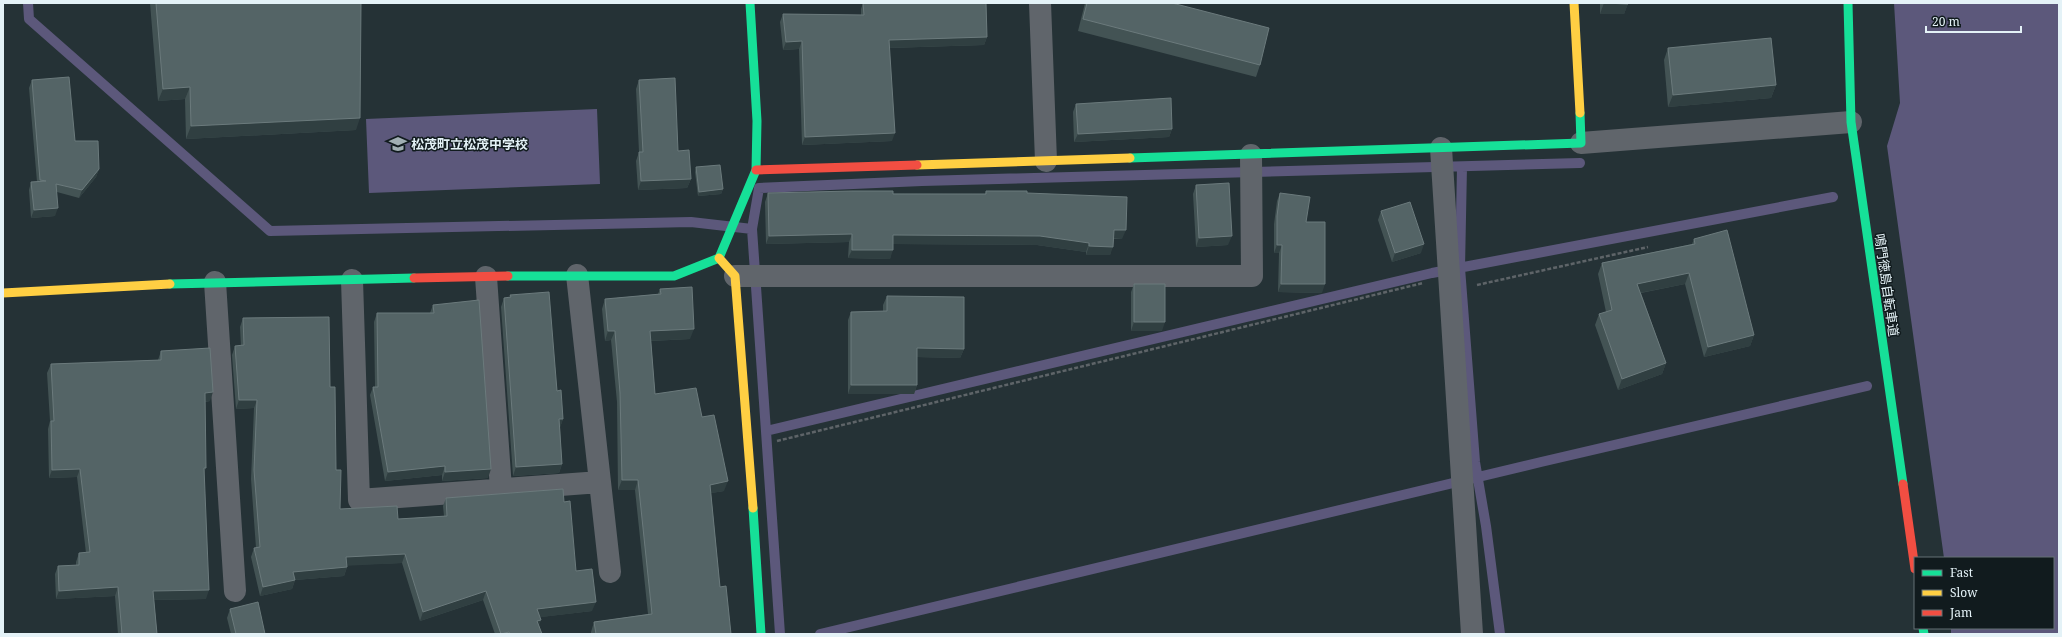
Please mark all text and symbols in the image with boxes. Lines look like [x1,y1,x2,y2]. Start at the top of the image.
scale bar [1926,8,2021,34]
text: 20 m [1932,13,1960,30]
school or university icon: 松茂町立松茂中学校 [388,134,408,154]
place label: 松茂町立松茂中学校 [411,135,528,153]
street label: 鳴門徳島自転車道 [1871,232,1903,338]
legend [1914,557,2054,629]
text: Fast [1950,564,1973,581]
text: Slow [1950,584,1978,601]
text: Jam [1949,604,1972,621]

